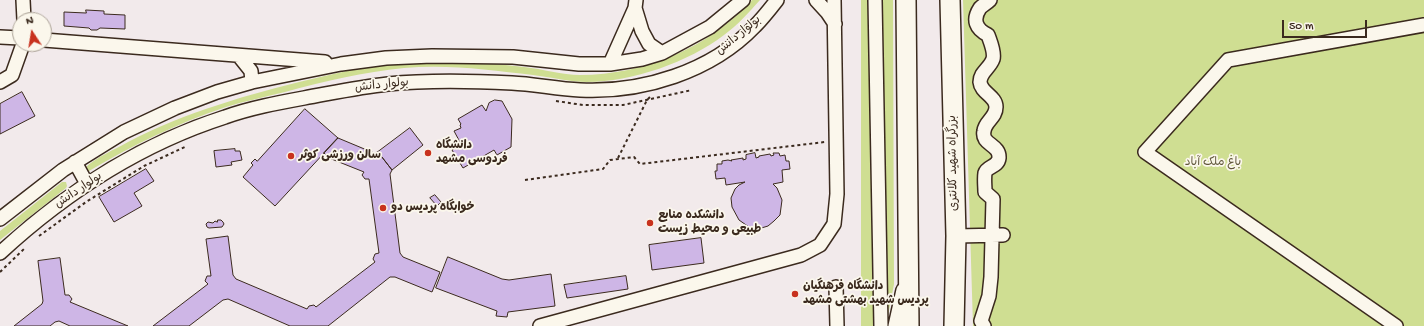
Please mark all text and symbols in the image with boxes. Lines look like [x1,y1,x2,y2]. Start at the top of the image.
north arrow [12,12,52,52]
scale bar [1284,12,1369,38]
street label: بولوار دانش [714,13,764,59]
text: N [25,15,34,28]
text: 50 m [1289,20,1314,34]
street label: بولوار دانش [354,76,410,96]
street label: بزرگراه شهید کلانتری [946,115,962,211]
place label: دانشگاه فردوسی مشهد [436,139,508,167]
marker: دانشگاه فردوسی مشهد [423,148,433,158]
place label: سالن ورزشی کوثر [299,149,381,163]
marker: سالن ورزشی کوثر [286,151,296,161]
park label: باغ ملک آباد [1185,156,1241,170]
street label: بولوار دانش [53,170,105,212]
place label: خوابگاه پردیس دو [391,201,474,215]
marker: خوابگاه پردیس دو [378,203,388,213]
place label: دانشکده منابع طبیعی و محیط زیست [658,209,761,237]
marker: دانشکده منابع طبیعی و محیط زیست [645,218,655,228]
place label: دانشگاه فرهنگیان پردیس شهید بهشتی مشهد [803,280,929,308]
marker: دانشگاه فرهنگیان پردیس شهید بهشتی مشهد [790,289,800,299]

